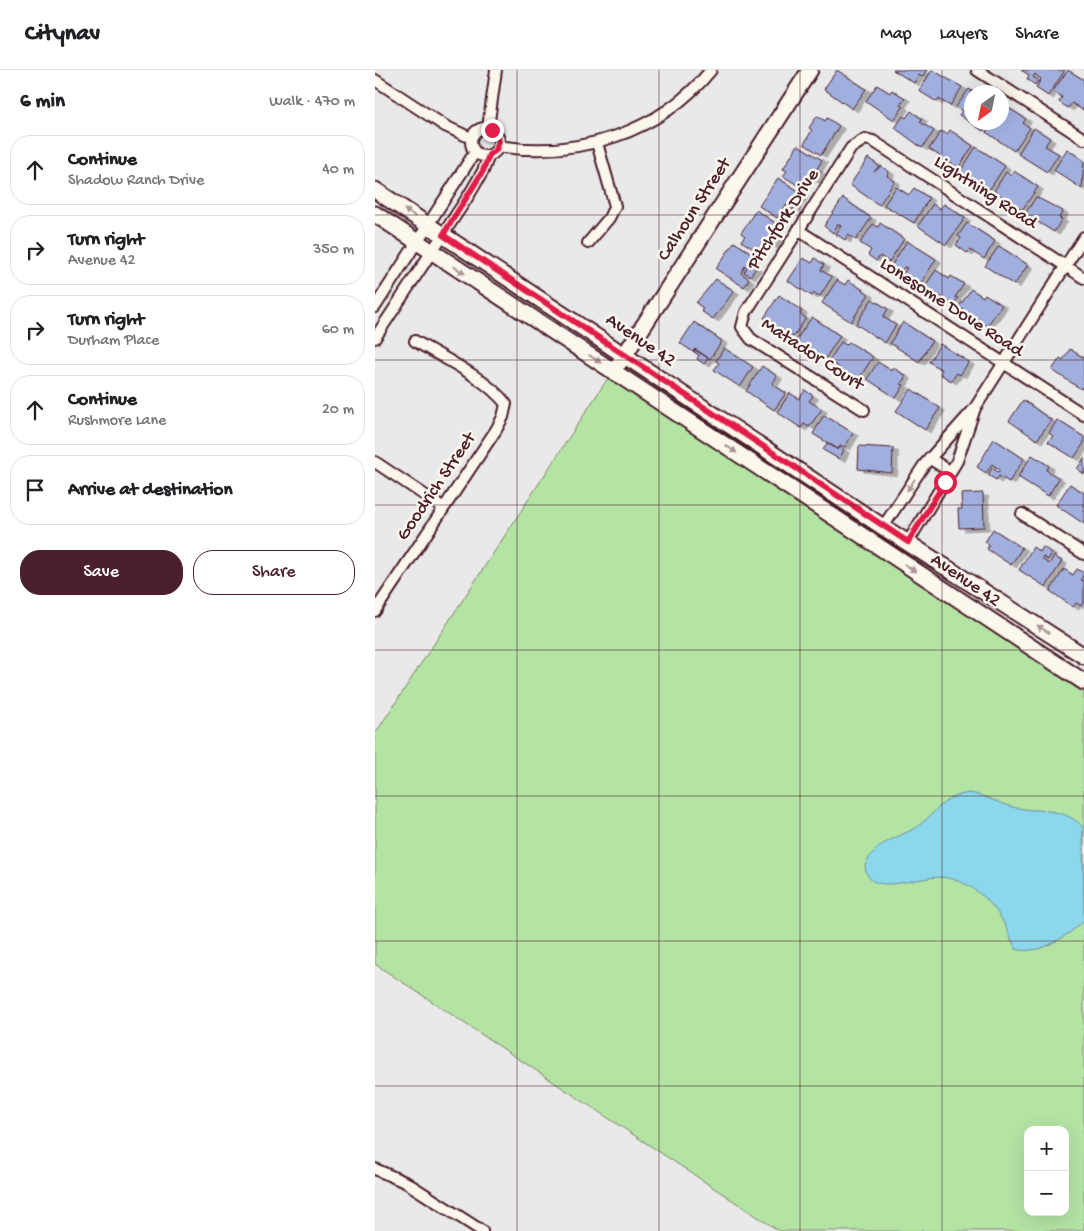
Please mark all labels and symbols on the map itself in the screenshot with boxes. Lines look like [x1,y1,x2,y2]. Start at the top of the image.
north arrow [964,85,1009,130]
route end [481,119,504,142]
street label: Lightning Road [929,151,1043,236]
street label: Calhoun Street [653,152,738,266]
street label: Pitchfork Drive [742,165,825,276]
one-way arrow [403,209,417,218]
street label: Lonesome Dove Road [875,253,1029,364]
one-way arrow [453,265,466,275]
street label: Avenue 42 [600,309,680,373]
street label: Matador Court [756,313,870,398]
one-way arrow [588,355,602,364]
street label: Goodrich Street [392,427,483,545]
one-way arrow [724,444,737,454]
route start [934,471,957,494]
one-way arrow [906,478,915,491]
street label: Avenue 42 [925,549,1005,613]
one-way arrow [903,563,916,573]
one-way arrow [1036,625,1050,634]

